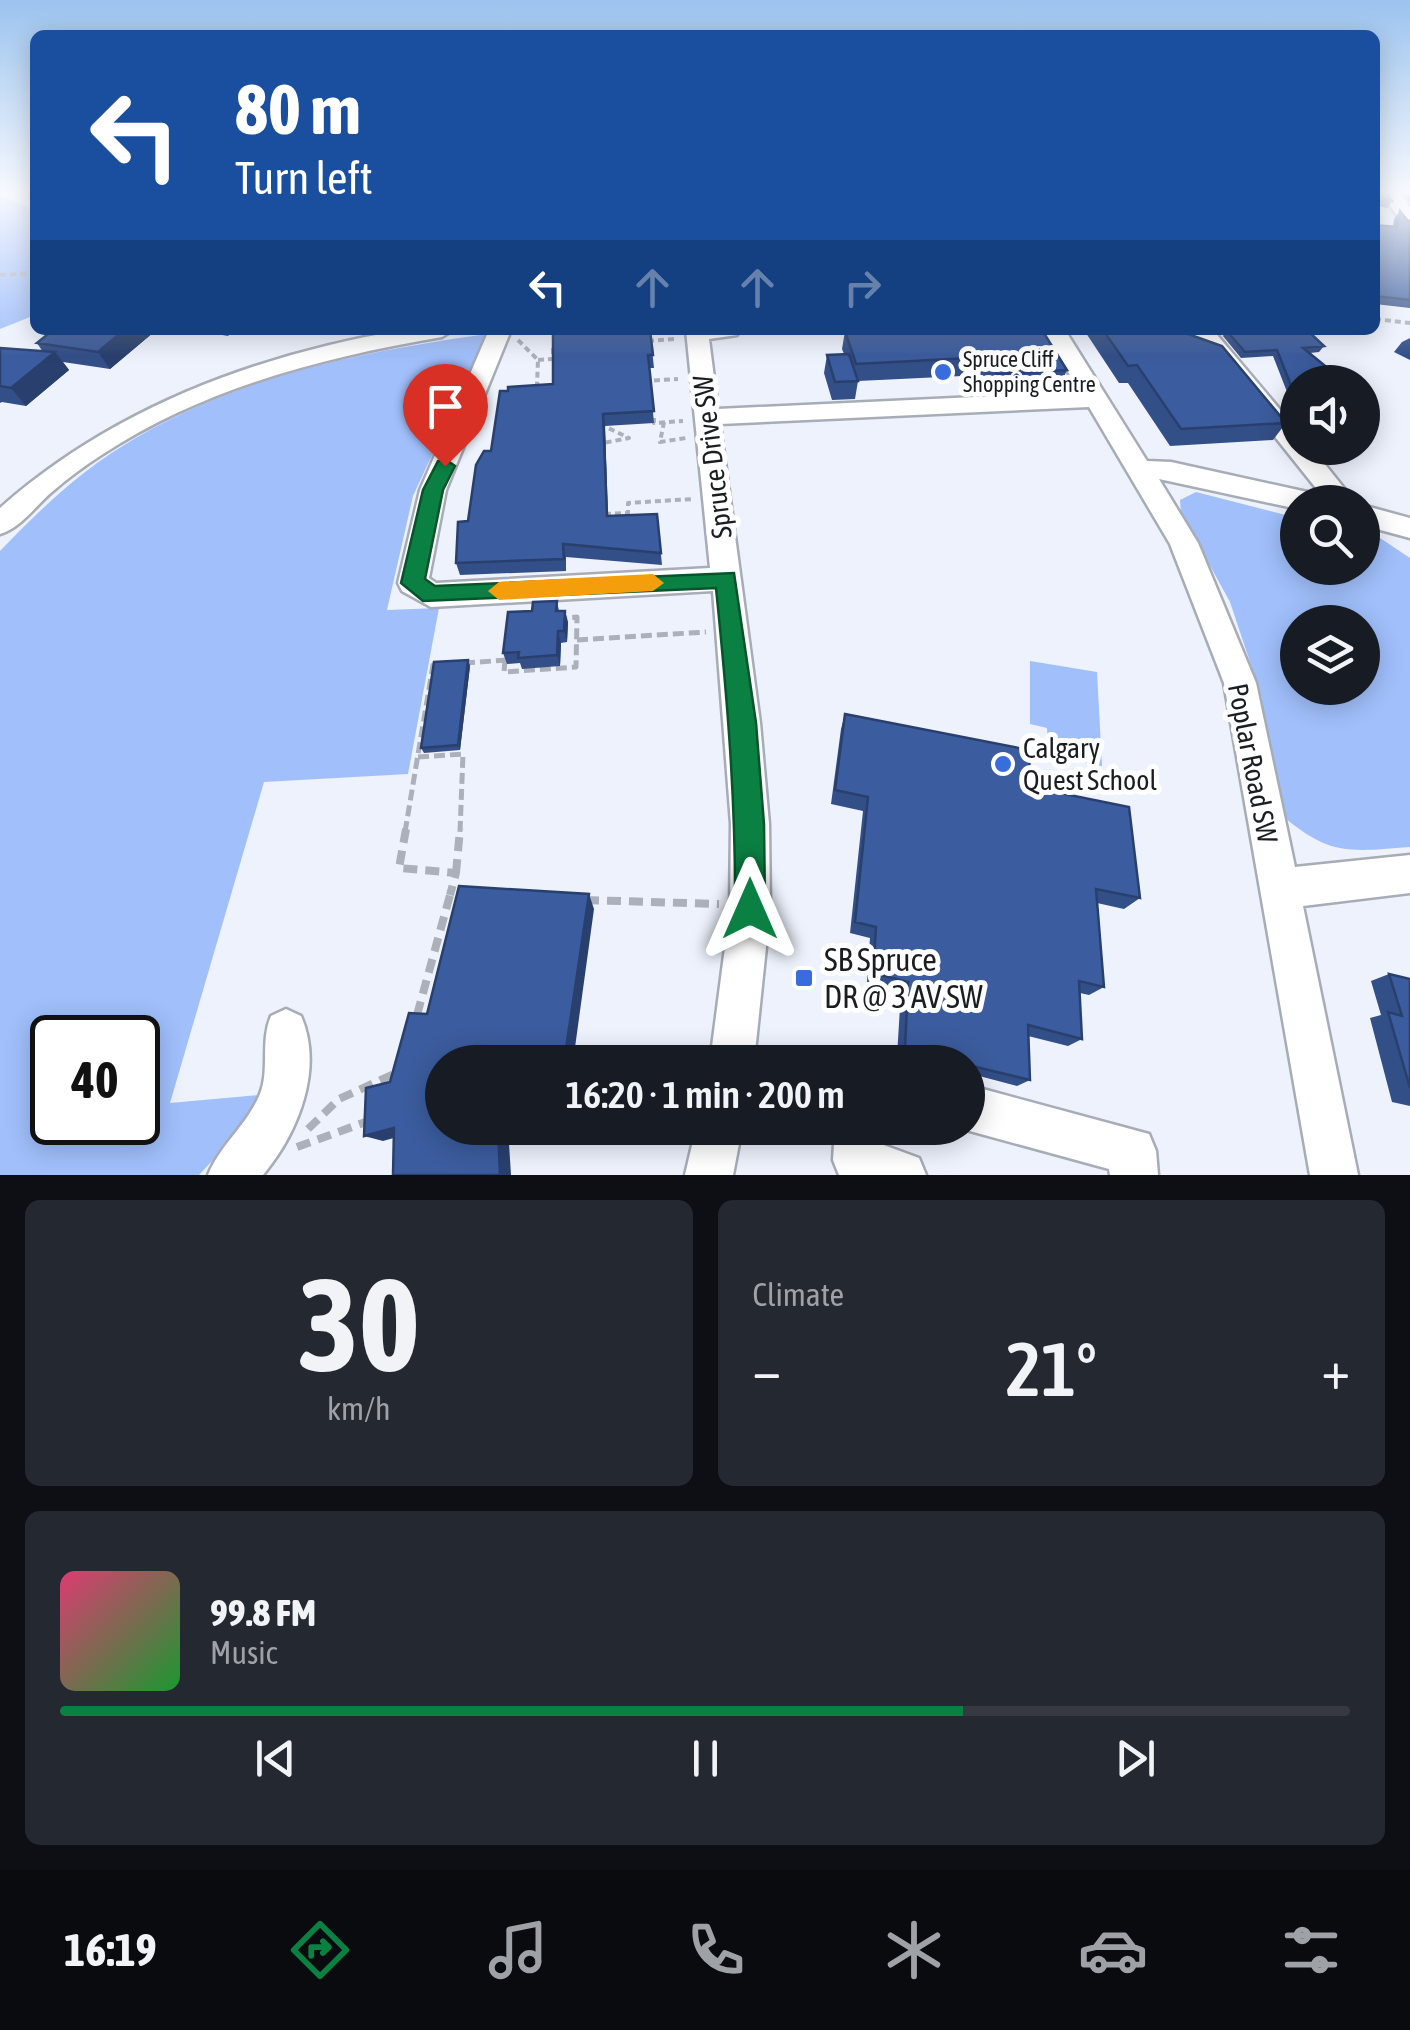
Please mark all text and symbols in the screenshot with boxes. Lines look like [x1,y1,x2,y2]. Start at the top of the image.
text: 80 m [235,69,361,149]
icon: left [70,70,200,200]
text: Turn left [235,152,373,204]
icon: left [520,260,575,315]
icon: ahead [625,260,680,315]
icon: ahead [730,260,785,315]
icon: right [835,260,890,315]
place label: Spruce Cliff Shopping Centre [963,346,1096,397]
marker: Spruce Cliff Shopping Centre [932,361,954,383]
pin [403,364,488,467]
map controls [1280,365,1380,705]
button: sound [1280,365,1380,465]
street label: Spruce Drive SW [686,373,738,540]
icon: arrive [418,379,473,434]
button: search [1280,485,1380,585]
button: layers [1280,605,1380,705]
street label: Poplar Road SW [1222,681,1284,846]
place label: Calgary Quest School [1023,732,1157,796]
marker: Calgary Quest School [992,753,1014,775]
position arrow [698,857,802,961]
place label: SB Spruce DR @ 3 AV SW [824,941,984,1015]
marker: SB Spruce DR @ 3 AV SW [793,967,815,989]
speed limit sign: 40 [30,1015,160,1145]
text: 16:20 · 1 min · 200 m [565,1073,845,1116]
text: 30 [298,1250,420,1399]
text: Climate [753,1276,844,1313]
text: 21° [1006,1326,1097,1412]
text: − [753,1338,781,1401]
text: + [1321,1338,1350,1401]
text: km/h [327,1390,390,1427]
text: 99.8 FM [210,1591,316,1634]
text: Music [210,1634,277,1671]
icon: previous [248,1731,303,1786]
icon: pause [678,1731,733,1786]
icon: next [1108,1731,1163,1786]
icon: directions [285,1915,355,1985]
icon: music [483,1915,553,1985]
icon: phone [681,1915,751,1985]
icon: climate [879,1915,949,1985]
icon: car [1078,1915,1148,1985]
icon: filters [1276,1915,1346,1985]
text: 16:19 [64,1924,157,1976]

